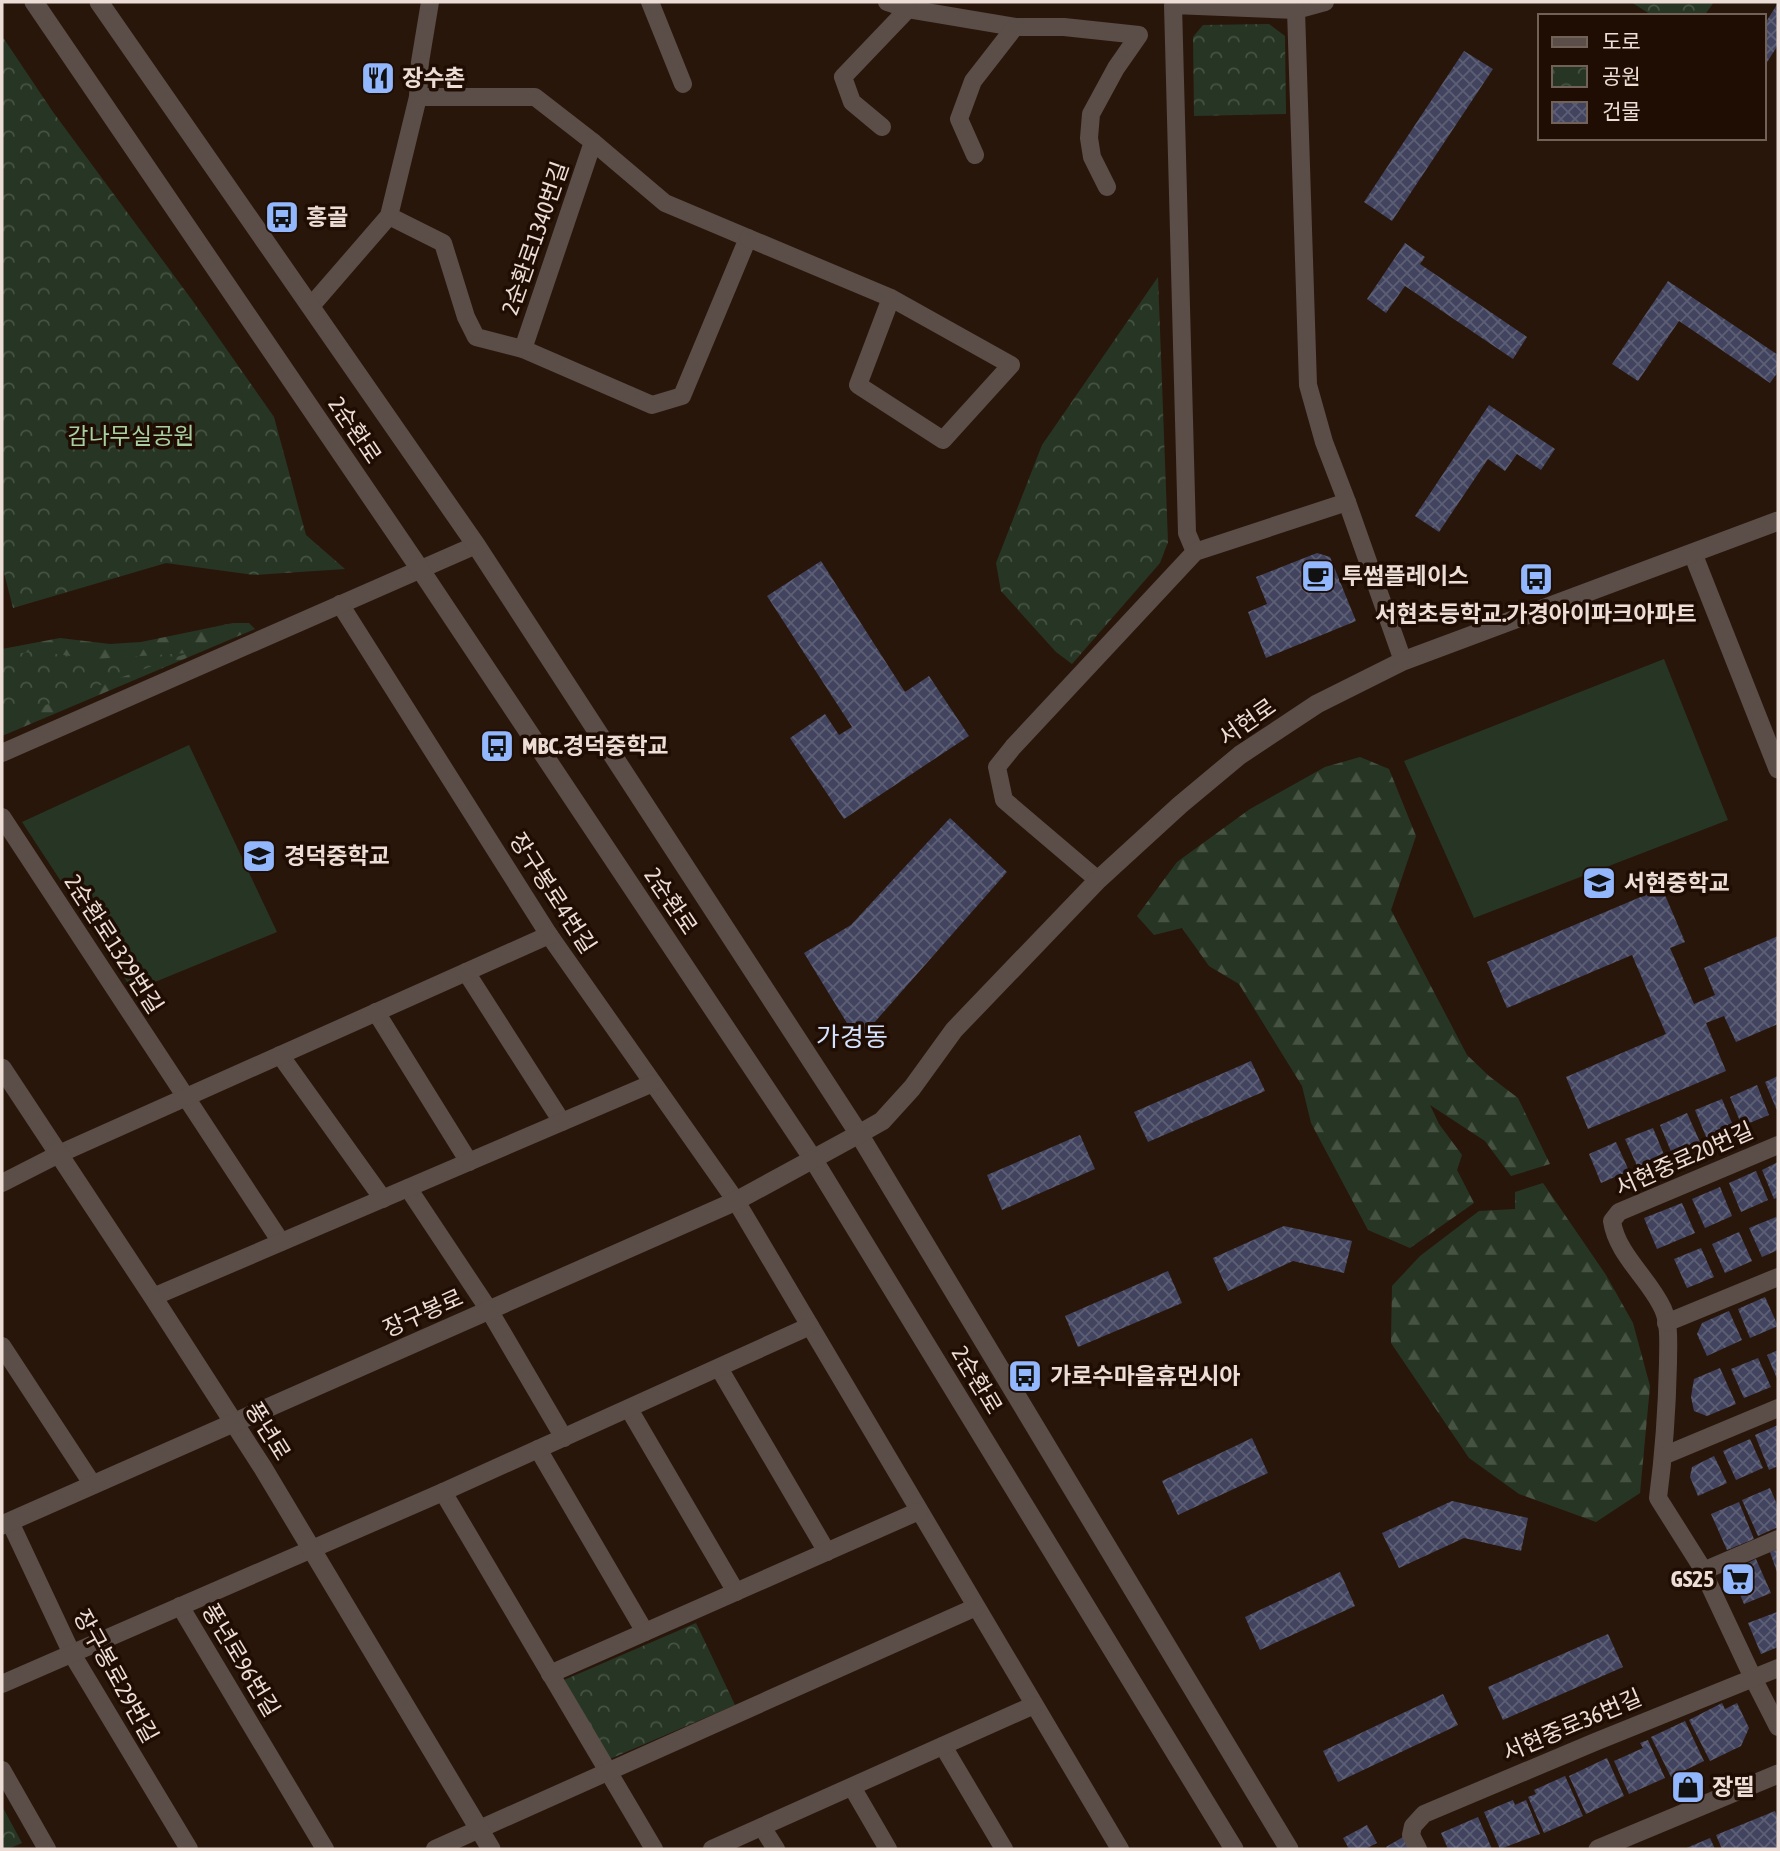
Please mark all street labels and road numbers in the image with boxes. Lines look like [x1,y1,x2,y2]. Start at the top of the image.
street label: 2순환로1340번길 [497,158,573,318]
street label: 2순환로 [323,392,387,468]
street label: 서현로 [1214,693,1280,751]
street label: 장구봉로4번길 [505,828,601,958]
street label: 2순환로 [639,863,703,939]
street label: 2순환로1329번길 [60,870,168,1018]
street label: 서현중로20번길 [1611,1117,1757,1201]
street label: 장구봉로 [379,1284,467,1342]
street label: 2순환로 [947,1341,1007,1419]
street label: 풍년로 [240,1397,296,1465]
street label: 풍년로96번길 [197,1599,285,1721]
street label: 장구봉로29번길 [69,1605,163,1747]
street label: 서현중로36번길 [1499,1684,1645,1766]

